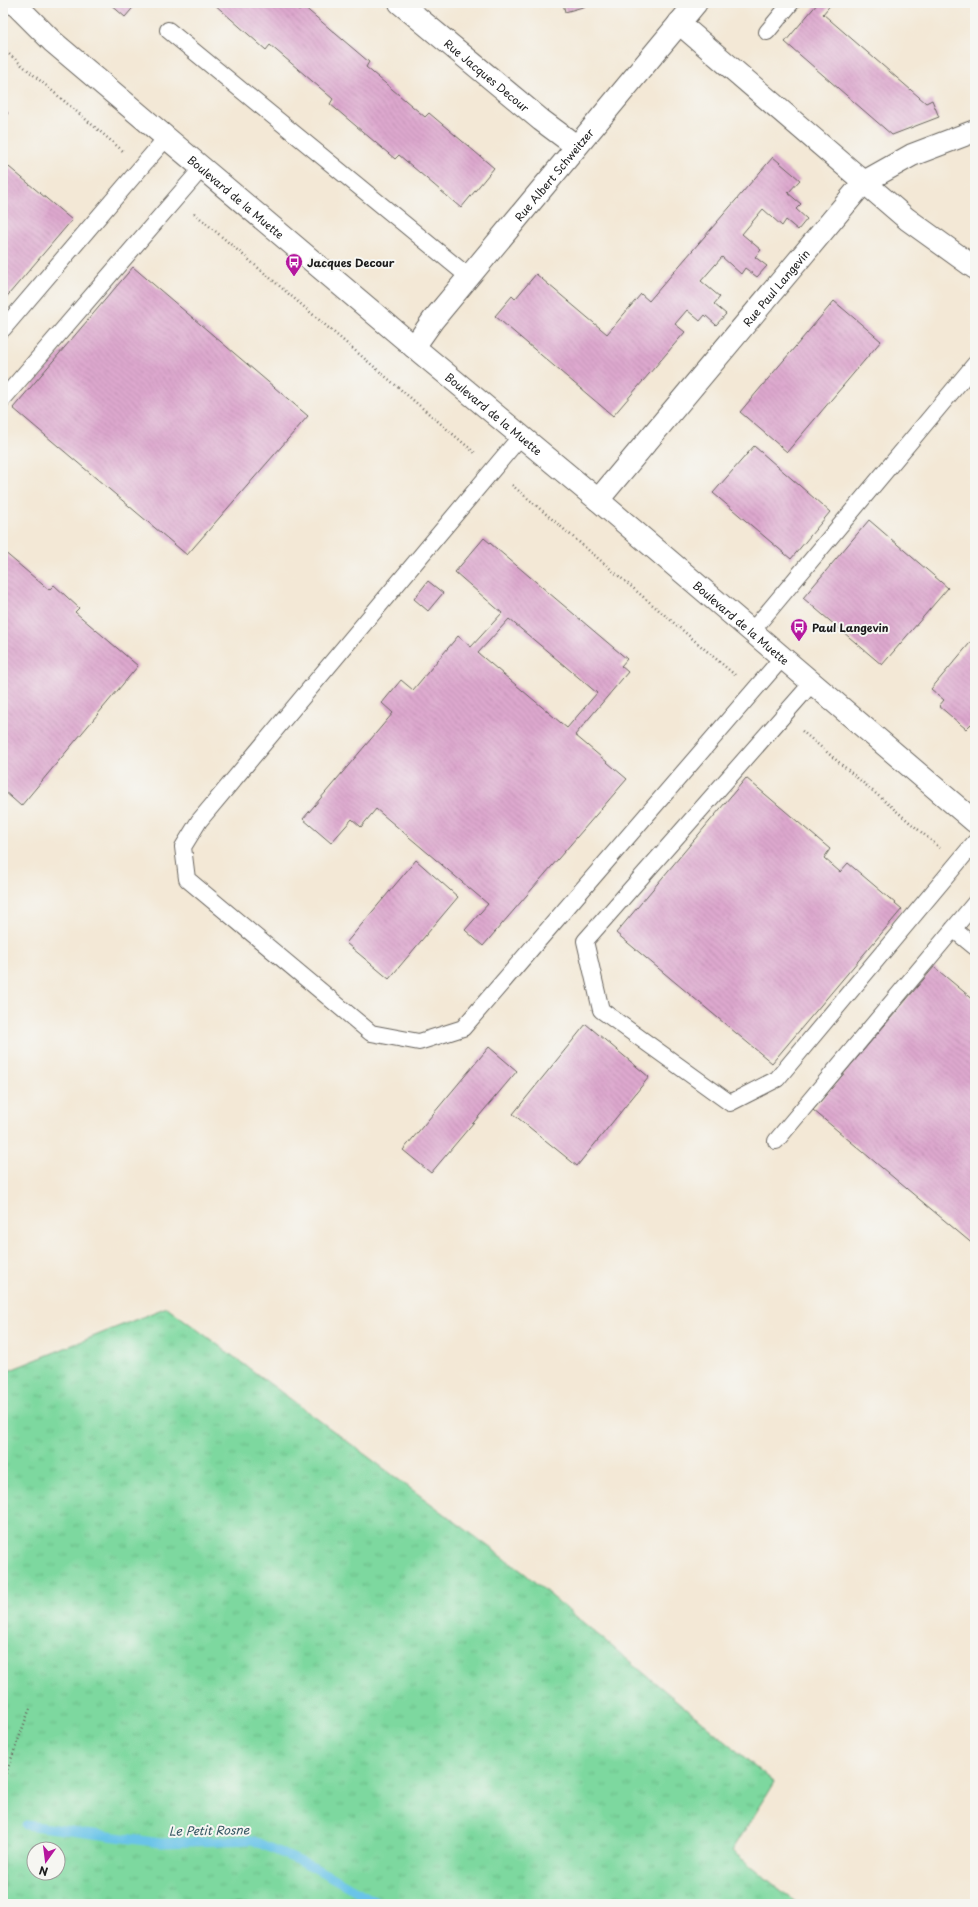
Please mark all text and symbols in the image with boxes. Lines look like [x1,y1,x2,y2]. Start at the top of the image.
street label: Rue Jacques Decour [441,35,534,116]
street label: Rue Albert Schweitzer [510,123,598,225]
street label: Boulevard de la Muette [184,151,288,243]
street label: Rue Paul Langevin [738,245,813,330]
bus stop icon: Jacques Decour [284,252,304,277]
place label: Jacques Decour [307,254,395,271]
street label: Boulevard de la Muette [442,368,546,459]
street label: Boulevard de la Muette [690,577,793,669]
bus stop icon: Paul Langevin [789,617,809,642]
place label: Paul Langevin [812,619,889,636]
water label: Le Petit Rosne [168,1820,250,1840]
north arrow [26,1841,66,1881]
text: N [37,1862,50,1880]

